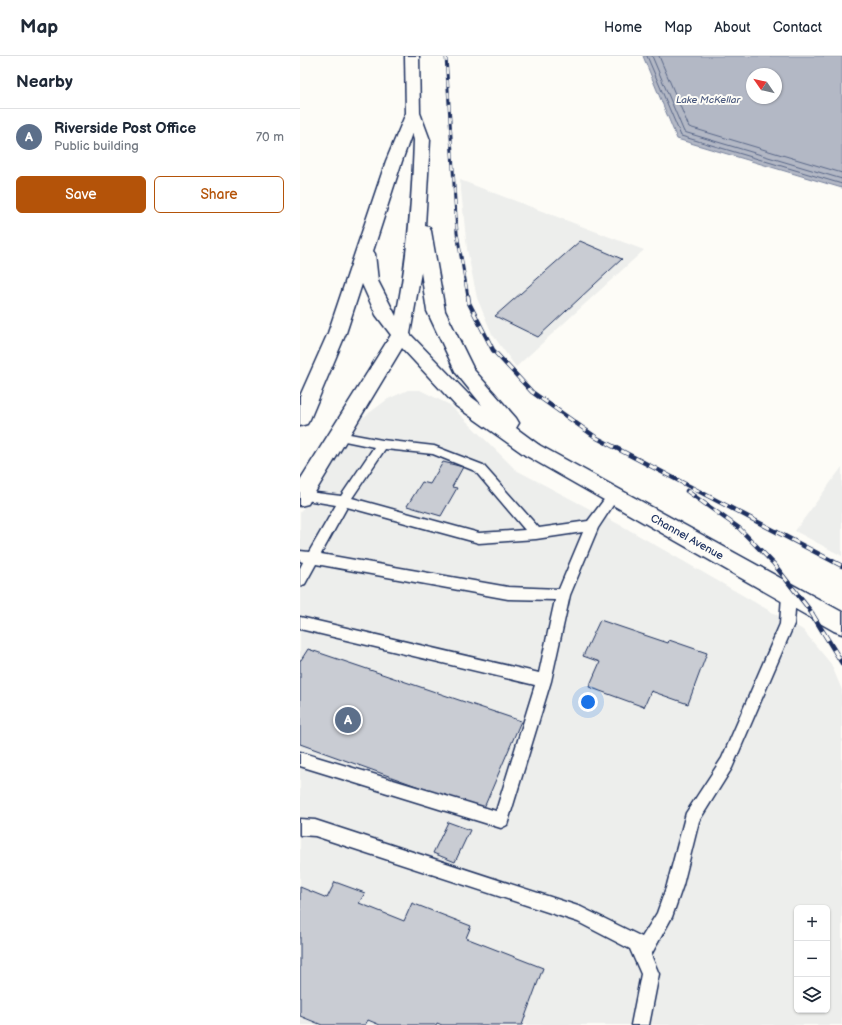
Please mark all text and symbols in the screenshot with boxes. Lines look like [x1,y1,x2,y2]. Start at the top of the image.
text: Map [20,16,58,39]
text: Home [604,19,642,36]
text: Map [664,19,692,36]
text: About [714,19,751,36]
text: Contact [773,19,822,36]
north arrow [746,68,782,104]
text: Nearby [16,72,73,92]
water label: Lake McKellar [676,94,741,106]
text: Riverside Post Office [54,119,196,138]
text: A [25,129,33,145]
text: 70 m [256,129,284,145]
text: Public building [54,138,139,154]
button: Save [16,176,146,213]
button: Share [154,176,284,213]
street label: Channel Avenue [648,512,726,563]
your location [578,692,598,712]
pin: A [335,705,361,735]
map controls [794,905,830,1013]
button: + [794,905,830,941]
button: − [794,941,830,977]
button: layers [794,977,830,1013]

